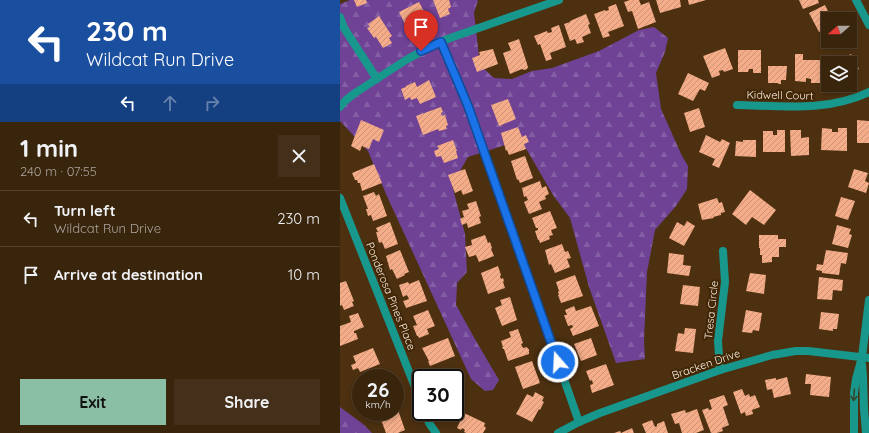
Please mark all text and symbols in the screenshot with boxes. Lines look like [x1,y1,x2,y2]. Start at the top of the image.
pin [404,10,438,51]
north arrow [821,12,857,48]
map controls [821,12,857,92]
text: 230 m [86,13,168,48]
icon: left [20,16,72,68]
icon: arrive [410,16,432,38]
text: Wildcat Run Drive [86,48,234,71]
button: layers [821,56,857,92]
street label: Kidwell Court [746,87,814,103]
icon: left [117,92,139,114]
icon: ahead [159,92,181,114]
icon: right [201,92,223,114]
text: 1 min [20,133,78,163]
button: close [278,135,320,177]
text: 240 m · 07:55 [20,163,97,179]
text: Turn left [54,201,116,220]
icon: left [20,208,42,230]
text: 230 m [277,209,320,228]
text: Wildcat Run Drive [54,220,161,236]
street label: Ponderosa Pines Place [363,240,419,352]
icon: arrive [20,264,42,286]
text: Arrive at destination [54,265,203,284]
text: 10 m [288,265,320,284]
street label: Tresa Circle [701,280,721,340]
position arrow [537,341,579,383]
street label: Bracken Drive [670,346,742,382]
speed limit sign: 30 [412,369,464,421]
text: 26 [367,377,389,402]
button: Exit [20,379,166,425]
button: Share [174,379,320,425]
one-way arrow [850,388,857,401]
text: km/h [365,398,391,411]

